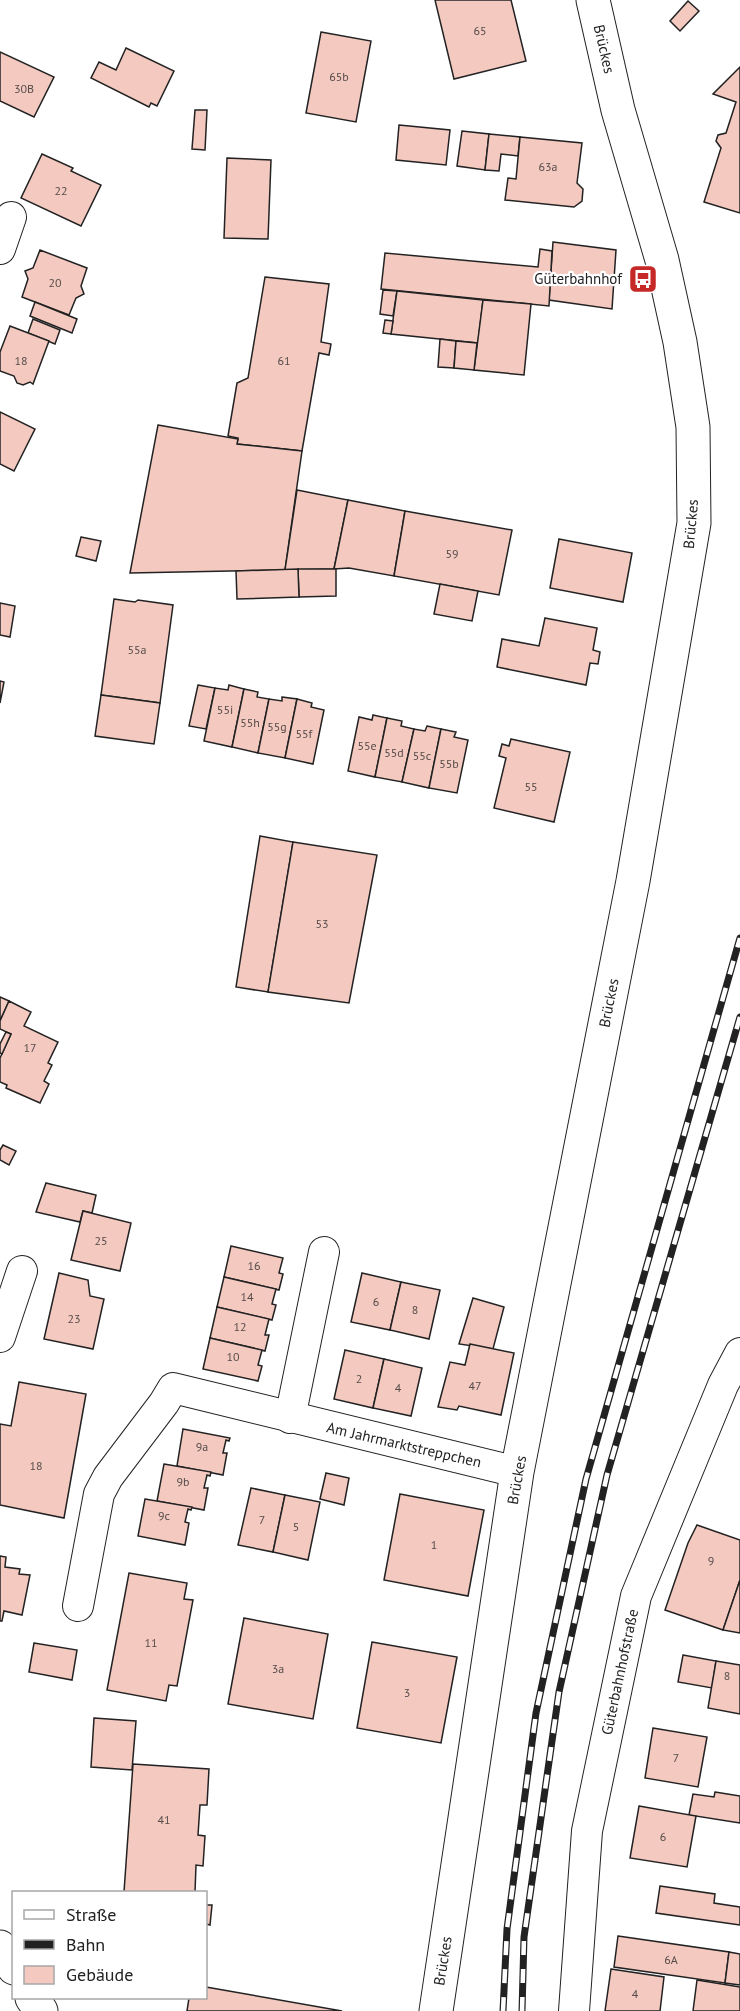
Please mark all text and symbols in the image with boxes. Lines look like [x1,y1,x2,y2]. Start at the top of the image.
house number: 65 [473,23,487,38]
street label: Brückes [590,23,619,75]
house number: 65b [329,69,349,84]
house number: 30B [14,81,34,96]
house number: 63a [538,159,558,174]
house number: 22 [54,183,68,198]
bus stop icon: Güterbahnhof [627,263,659,295]
place label: Güterbahnhof [534,269,623,288]
house number: 20 [48,275,62,290]
house number: 18 [14,353,28,368]
house number: 61 [277,353,291,368]
street label: Brückes [679,498,702,550]
house number: 59 [445,546,459,561]
house number: 55a [127,642,147,657]
house number: 55i [217,702,233,717]
house number: 55h [240,715,260,730]
house number: 55g [267,719,287,734]
house number: 55f [296,726,314,741]
house number: 55e [357,738,377,753]
house number: 55d [384,745,404,760]
house number: 55c [413,748,432,763]
house number: 55b [439,756,459,771]
house number: 55 [524,779,538,794]
house number: 53 [315,916,329,931]
street label: Brückes [594,977,623,1029]
house number: 17 [23,1040,37,1055]
house number: 25 [94,1233,108,1248]
house number: 16 [247,1258,261,1273]
house number: 14 [240,1289,254,1304]
house number: 6 [373,1294,379,1309]
house number: 8 [412,1302,418,1317]
house number: 23 [67,1311,81,1326]
house number: 12 [233,1319,247,1334]
house number: 10 [226,1349,240,1364]
house number: 2 [356,1371,362,1386]
house number: 47 [468,1378,482,1393]
house number: 4 [395,1380,402,1395]
street label: Am Jahrmarktstreppchen [325,1417,483,1472]
house number: 9a [196,1439,208,1454]
street label: Brückes [503,1454,530,1506]
house number: 18 [29,1458,43,1473]
house number: 9b [176,1474,190,1489]
house number: 9c [158,1508,171,1523]
house number: 7 [259,1512,265,1527]
house number: 5 [293,1519,299,1534]
house number: 1 [431,1537,437,1552]
house number: 9 [708,1553,714,1568]
street label: Güterbahnhofstraße [597,1607,642,1737]
house number: 11 [144,1635,158,1650]
house number: 3a [272,1661,284,1676]
house number: 8 [724,1668,730,1683]
house number: 3 [404,1685,410,1700]
house number: 7 [673,1750,679,1765]
house number: 41 [157,1812,171,1827]
house number: 6 [660,1829,666,1844]
legend [12,1891,207,1999]
text: Straße [66,1903,117,1926]
text: Bahn [66,1933,105,1956]
street label: Brückes [429,1935,456,1987]
house number: 6A [664,1952,678,1967]
text: Gebäude [66,1963,133,1986]
house number: 4 [632,1986,639,2001]

